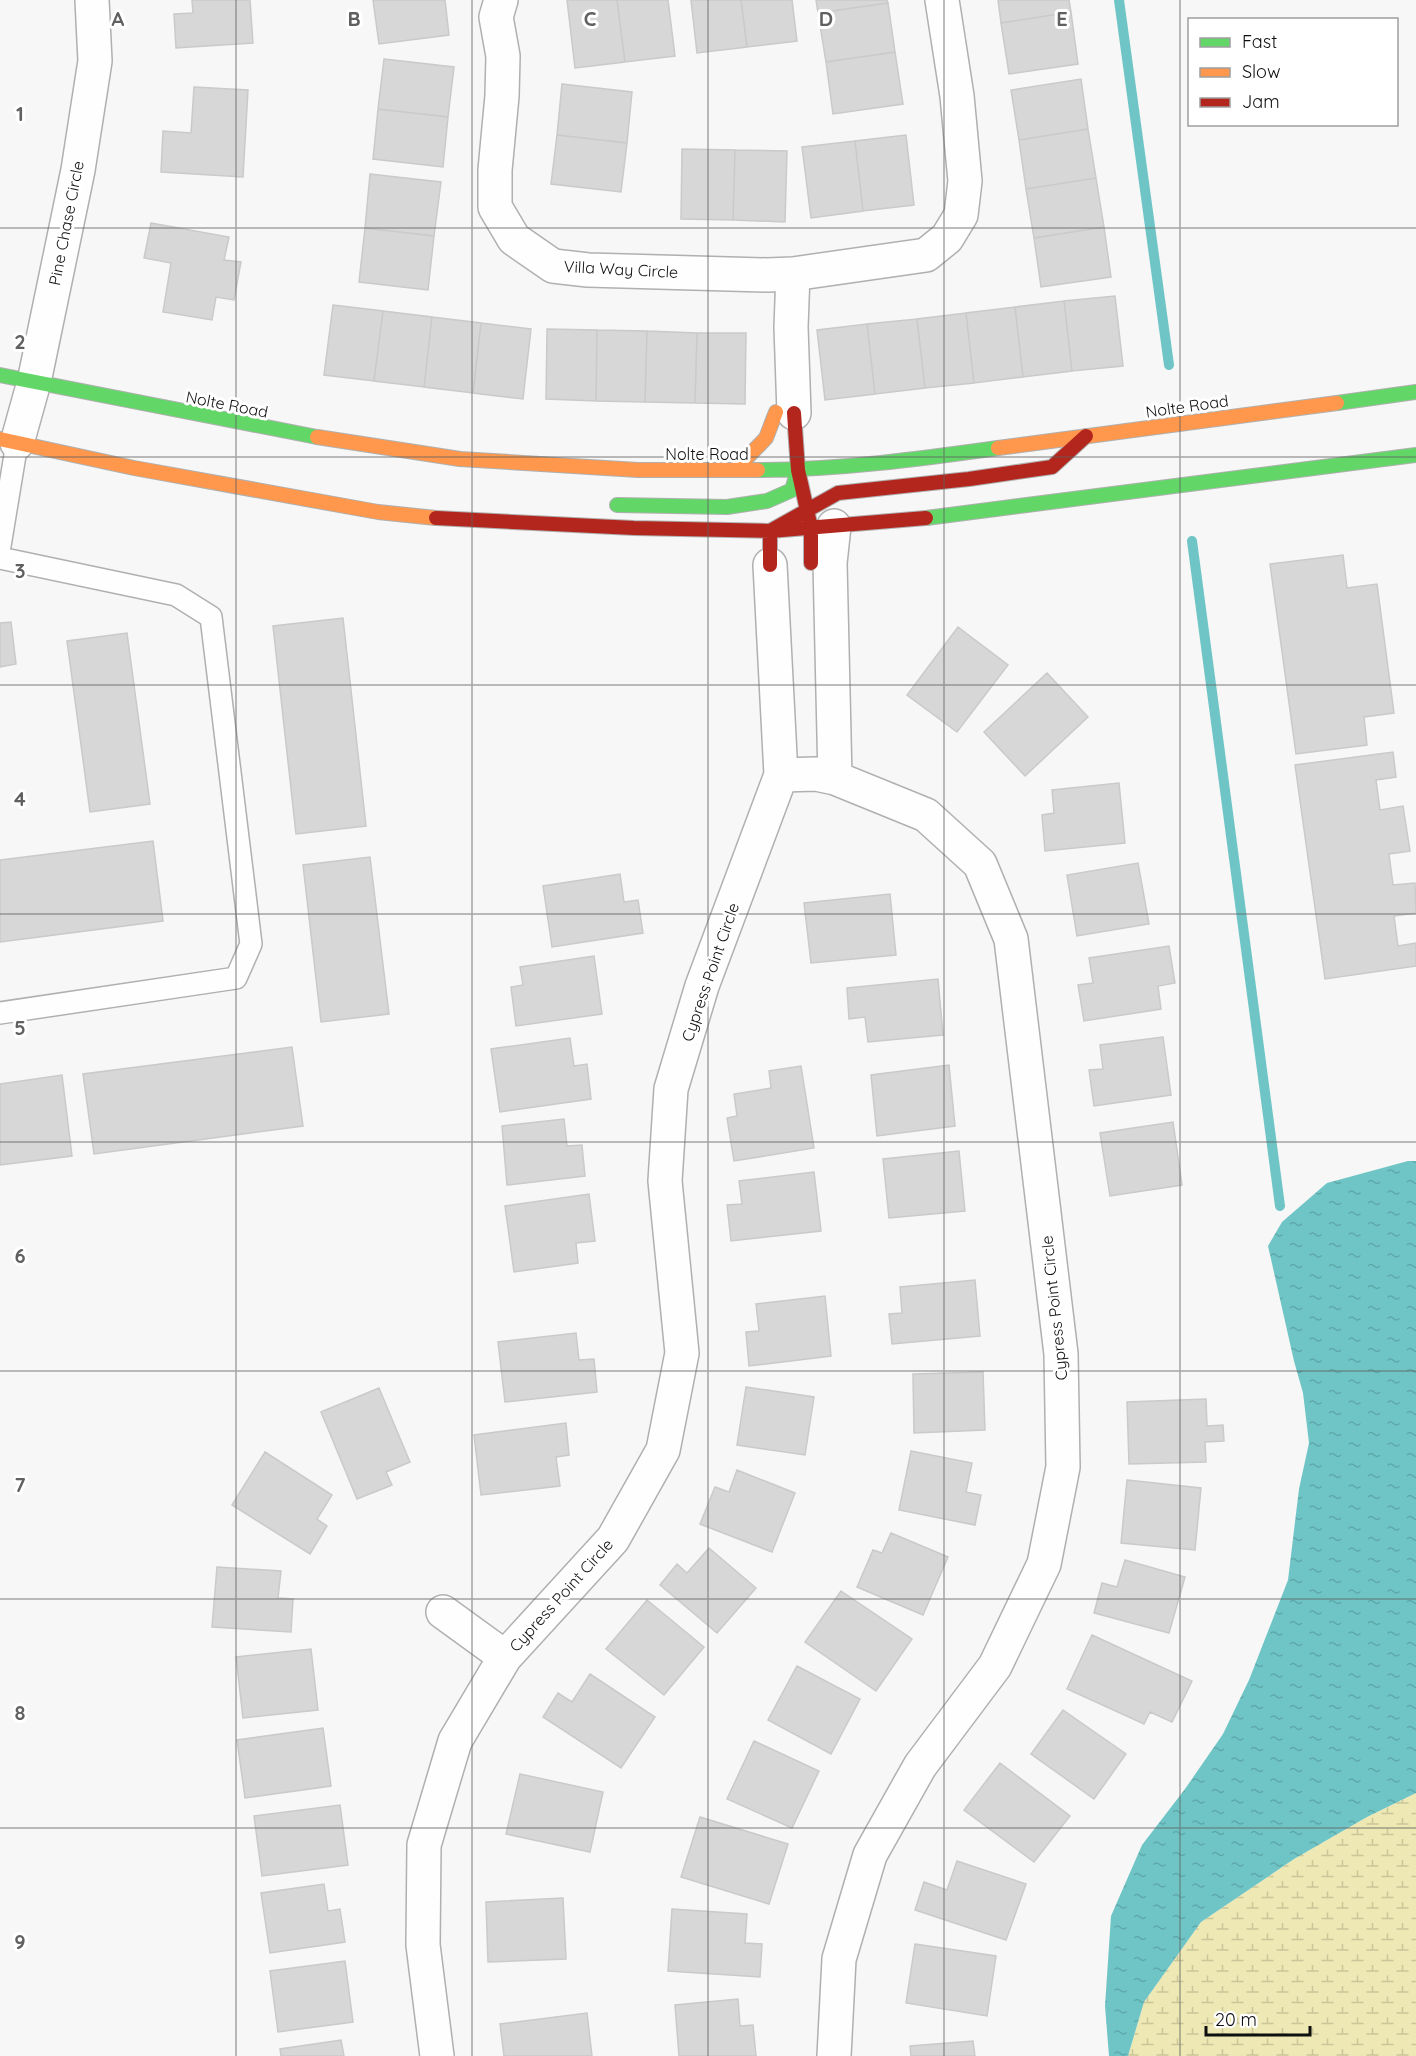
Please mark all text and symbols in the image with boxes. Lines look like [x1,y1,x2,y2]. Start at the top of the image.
text: A [112,6,125,31]
text: B [347,6,361,31]
text: C [584,6,597,31]
text: D [819,6,833,31]
text: E [1056,6,1068,31]
legend [1188,18,1398,126]
text: Fast [1242,30,1277,53]
text: Slow [1242,60,1280,83]
text: Jam [1242,90,1280,113]
text: 1 [16,101,24,126]
street label: Pine Chase Circle [44,159,88,287]
street label: Villa Way Circle [563,256,679,282]
text: 2 [14,329,26,354]
street label: Nolte Road [184,386,270,422]
street label: Nolte Road [1144,390,1230,422]
street label: Nolte Road [665,444,749,464]
text: 3 [15,558,25,583]
text: 4 [14,786,26,811]
street label: Cypress Point Circle [677,900,743,1044]
text: 5 [14,1015,26,1040]
street label: Cypress Point Circle [1036,1235,1072,1381]
text: 6 [14,1243,26,1268]
text: 7 [15,1472,26,1497]
street label: Cypress Point Circle [505,1534,617,1656]
text: 8 [15,1700,26,1725]
text: 9 [14,1929,26,1954]
scale bar [1206,1999,1310,2037]
text: 20 m [1215,2008,1257,2031]

